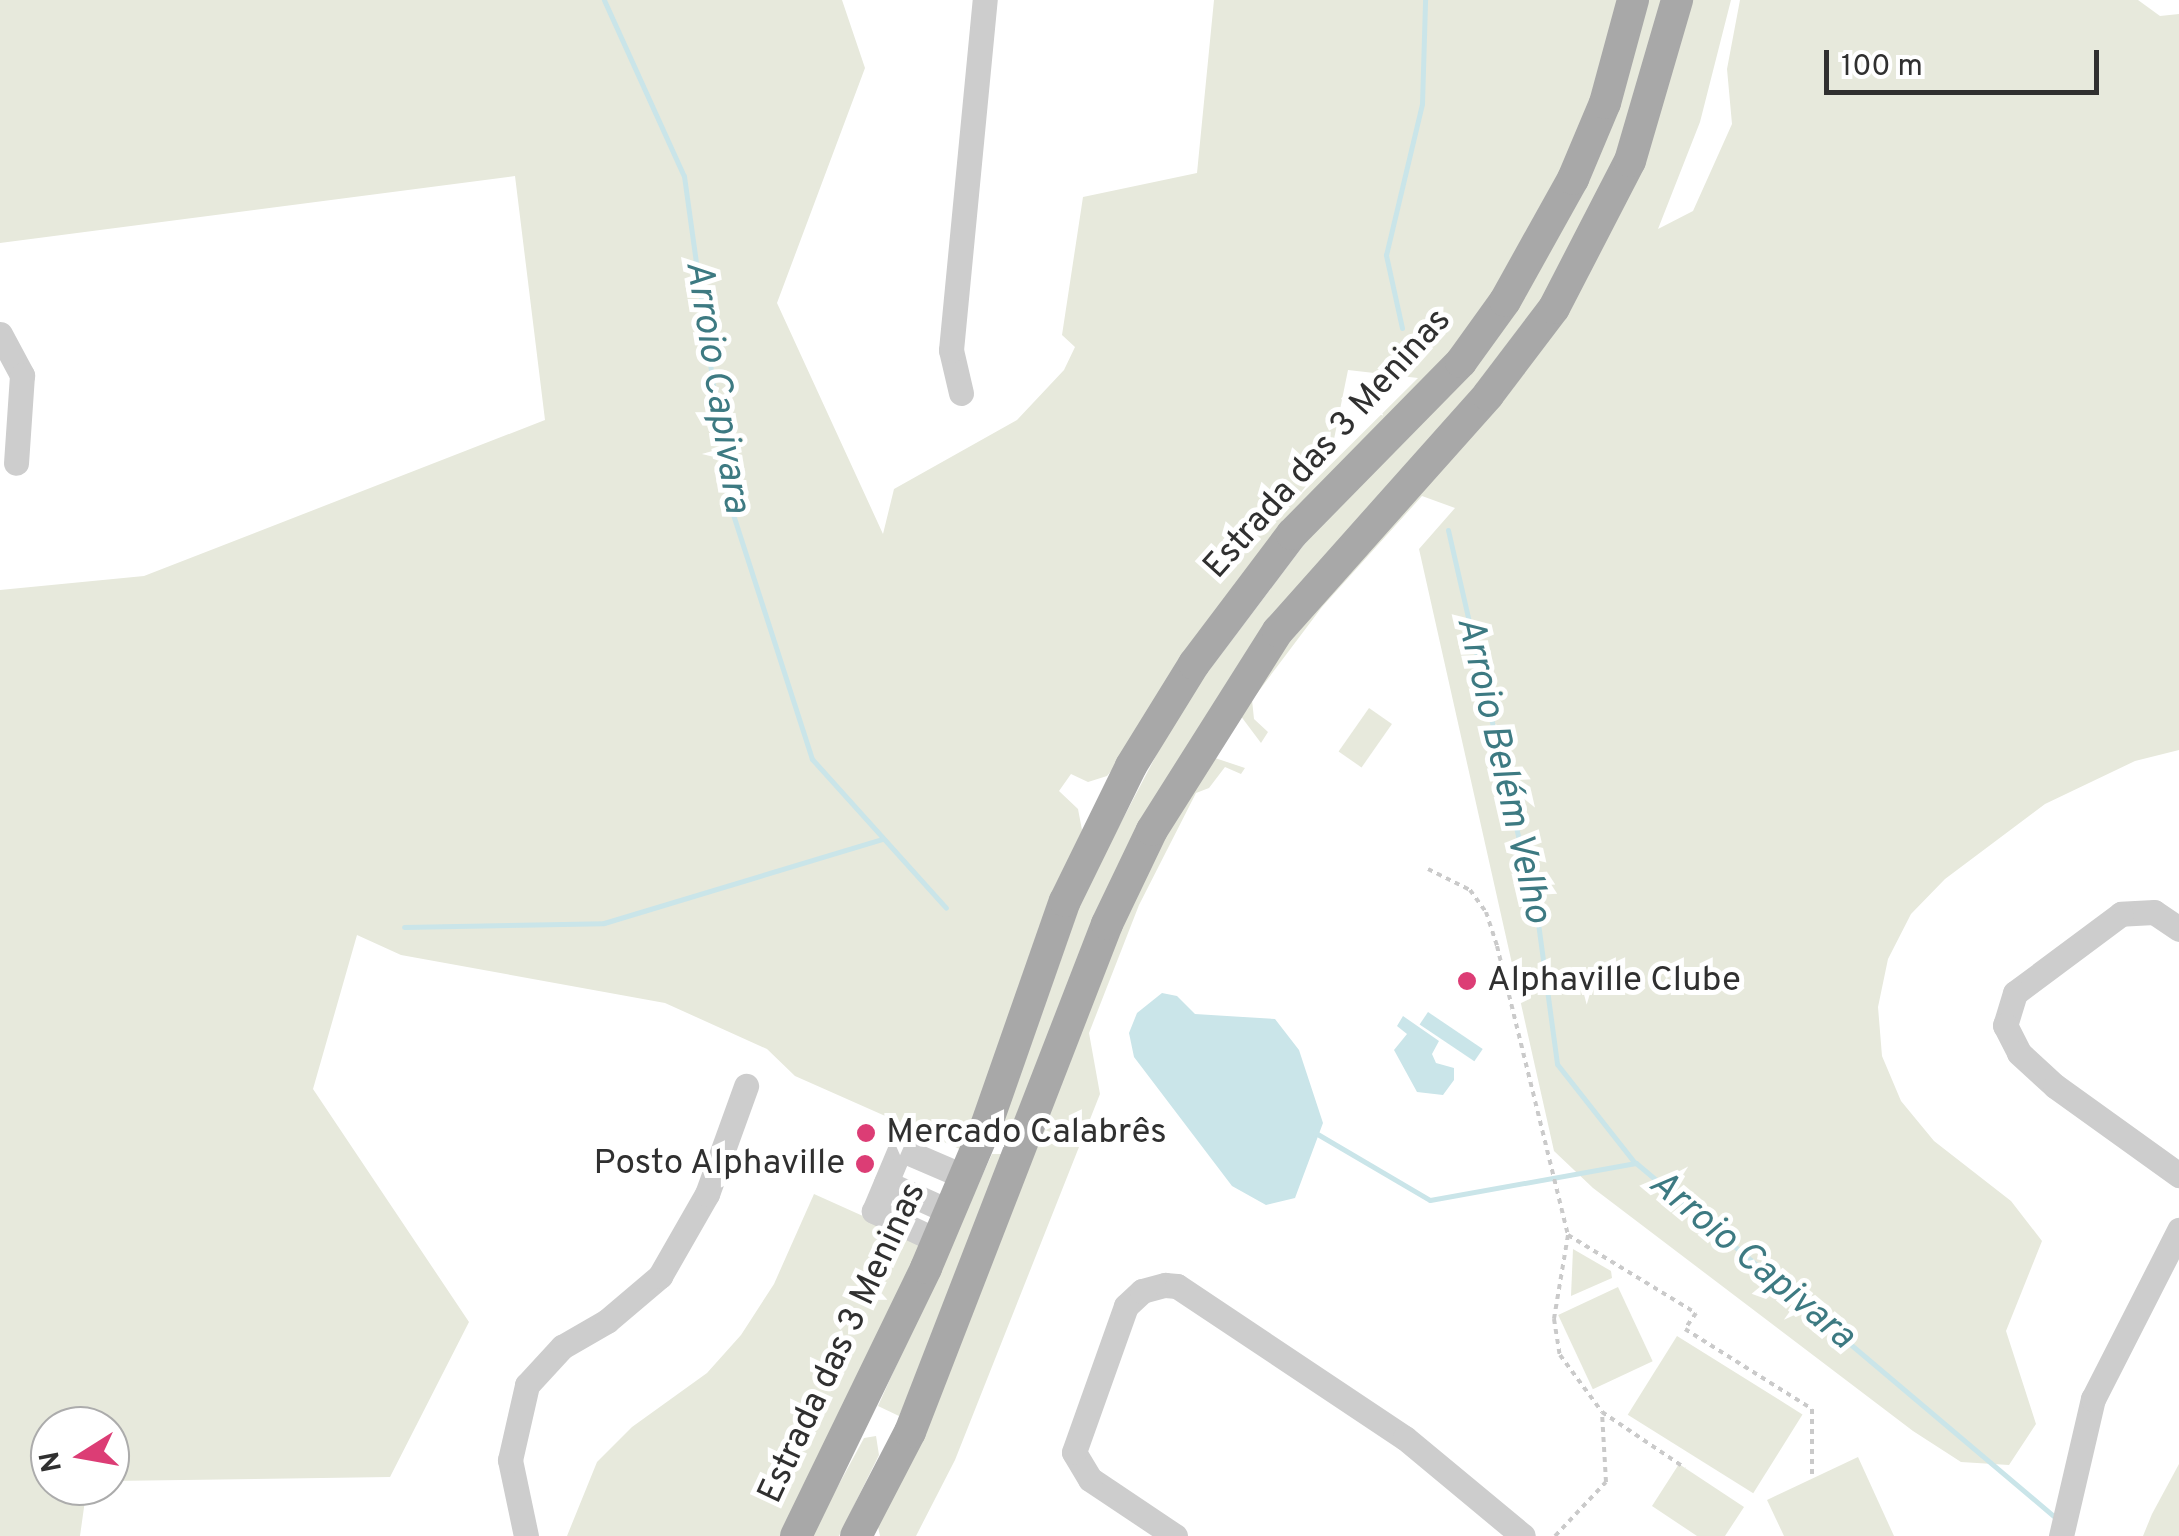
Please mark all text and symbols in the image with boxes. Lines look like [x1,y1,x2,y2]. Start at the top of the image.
scale bar [1829,30,2104,92]
text: 100 m [1841,49,1923,86]
water label: Arroio Capivara [674,258,758,516]
street label: Estrada das 3 Meninas [1196,300,1460,588]
water label: Arroio Belém Velho [1444,612,1560,928]
place label: Alphaville Clube [1487,960,1741,1002]
marker: Alphaville Clube [1456,970,1478,992]
place label: Mercado Calabrês [886,1112,1167,1154]
marker: Mercado Calabrês [855,1122,877,1144]
place label: Posto Alphaville [592,1143,845,1185]
marker: Posto Alphaville [854,1153,876,1175]
water label: Arroio Capivara [1639,1162,1863,1360]
street label: Estrada das 3 Meninas [750,1176,936,1510]
north arrow [30,1406,130,1506]
text: N [33,1448,72,1475]

